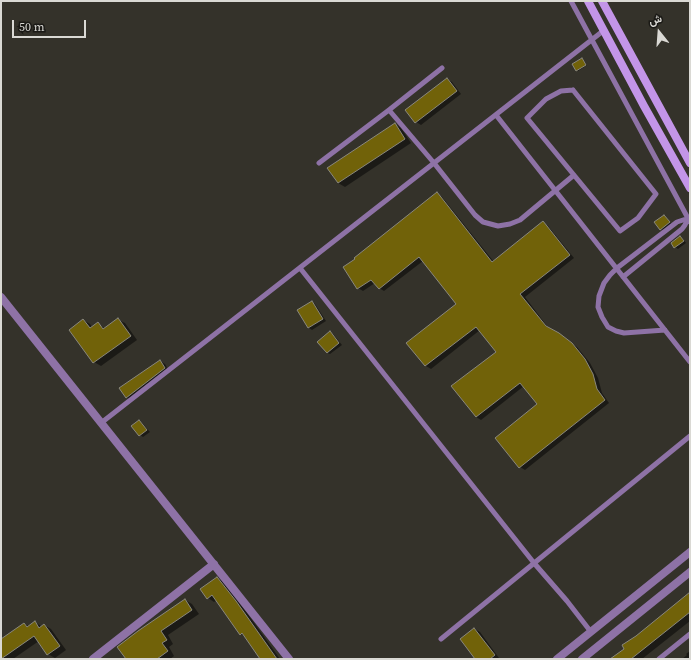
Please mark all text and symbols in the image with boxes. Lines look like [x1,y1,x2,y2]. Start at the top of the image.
text: ش [647,11,664,29]
scale bar [14,12,88,38]
north arrow [639,12,679,52]
text: 50 m [19,19,45,35]

